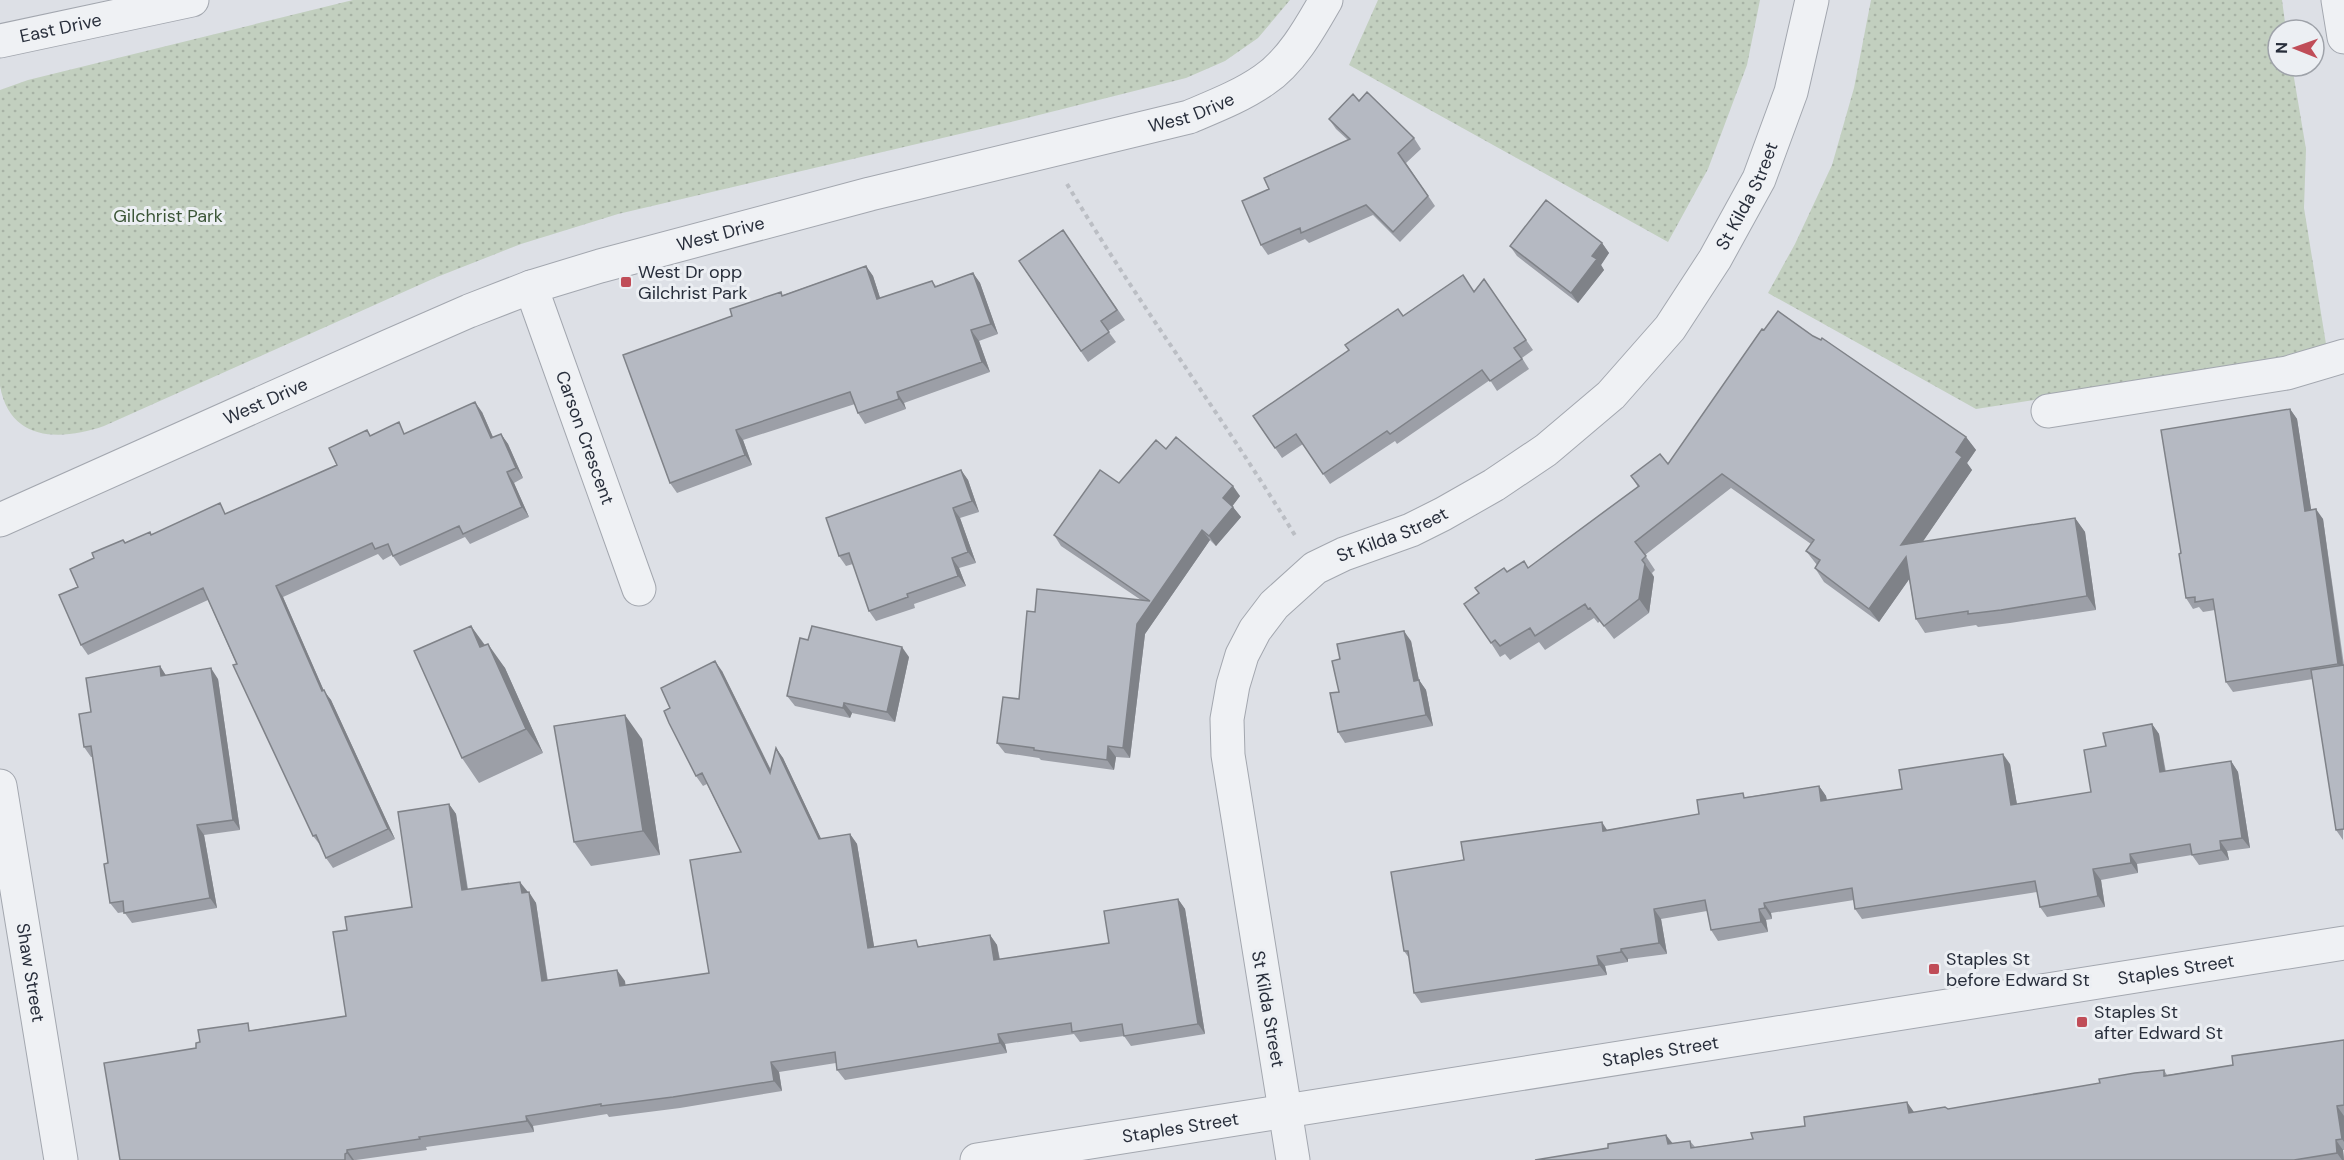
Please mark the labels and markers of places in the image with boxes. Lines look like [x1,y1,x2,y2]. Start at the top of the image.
place label: West Dr opp Gilchrist Park [638,260,748,305]
marker: West Dr opp Gilchrist Park [619,275,633,289]
place label: Staples St before Edward St [1946,947,2090,992]
marker: Staples St before Edward St [1927,962,1941,976]
place label: Staples St after Edward St [2094,1000,2223,1045]
marker: Staples St after Edward St [2075,1015,2089,1029]

